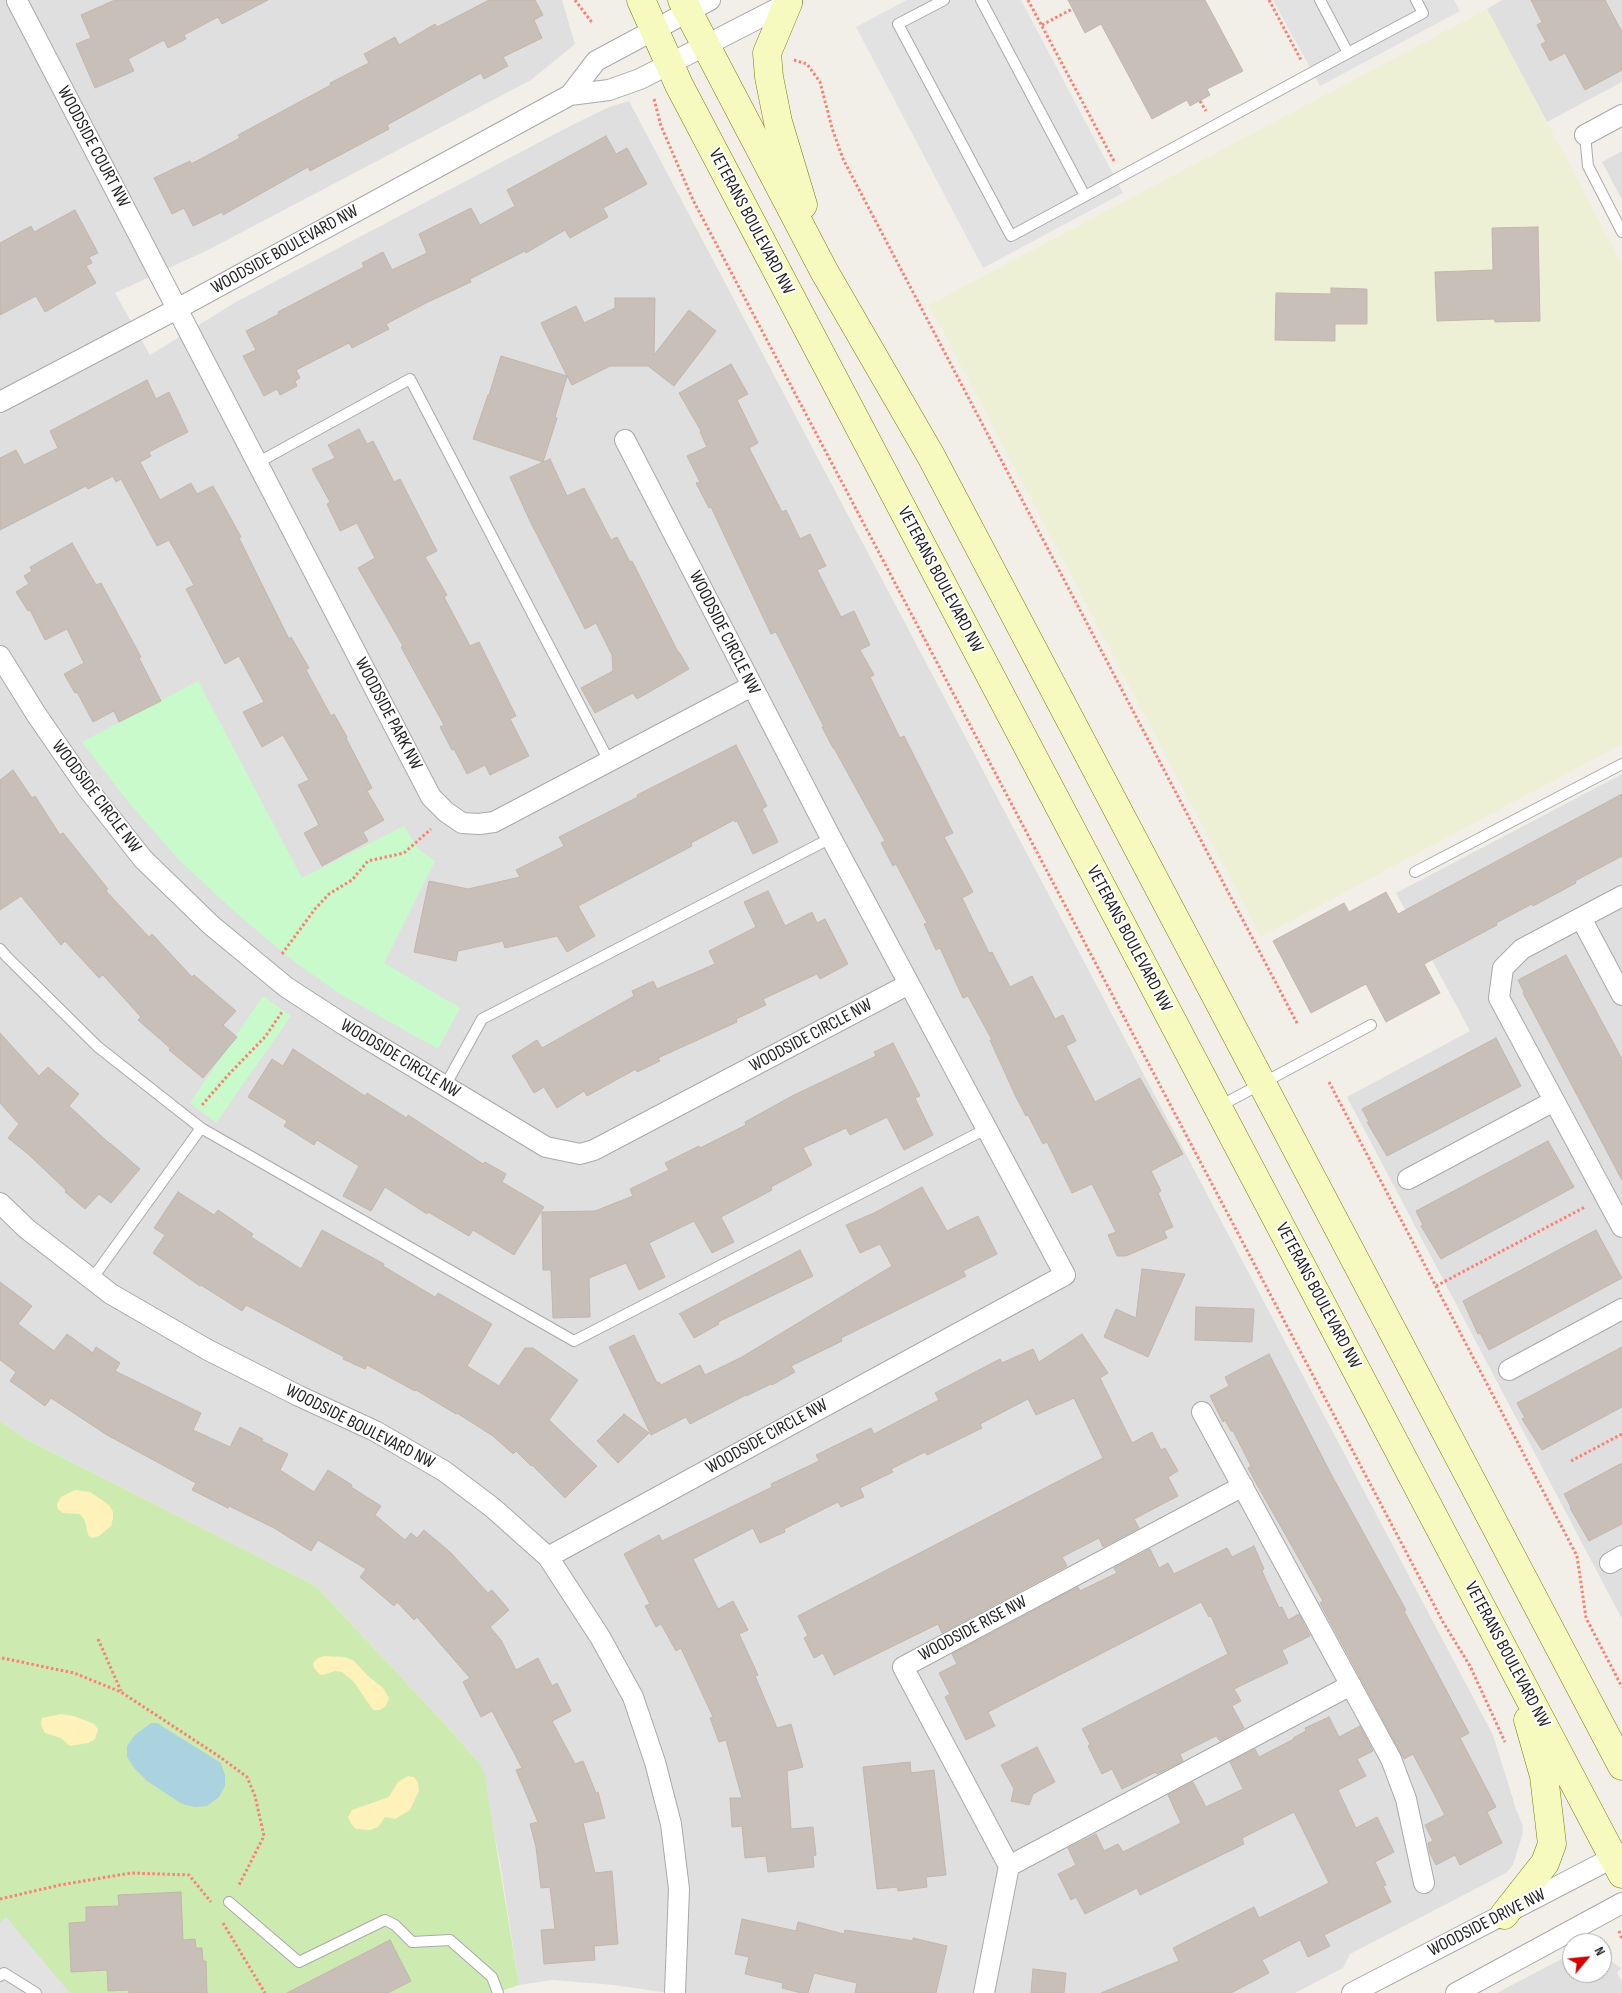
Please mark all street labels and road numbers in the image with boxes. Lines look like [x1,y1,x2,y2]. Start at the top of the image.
street label: WOODSIDE COURT NW [52,83,134,211]
street label: VETERANS BOULEVARD NW [703,145,799,299]
street label: WOODSIDE BOULEVARD NW [208,201,362,299]
street label: VETERANS BOULEVARD NW [892,503,988,657]
street label: WOODSIDE CIRCLE NW [684,568,764,698]
street label: WOODSIDE PARK NW [349,654,427,774]
street label: WOODSIDE CIRCLE NW [47,736,145,858]
street label: VETERANS BOULEVARD NW [1081,862,1177,1016]
street label: WOODSIDE CIRCLE NW [746,995,876,1077]
street label: WOODSIDE CIRCLE NW [336,1015,464,1103]
street label: VETERANS BOULEVARD NW [1270,1219,1366,1373]
street label: WOODSIDE BOULEVARD NW [282,1380,438,1474]
street label: WOODSIDE CIRCLE NW [702,1395,832,1479]
street label: VETERANS BOULEVARD NW [1459,1578,1555,1732]
street label: WOODSIDE RISE NW [915,1591,1031,1667]
street label: WOODSIDE DRIVE NW [1425,1884,1549,1962]

